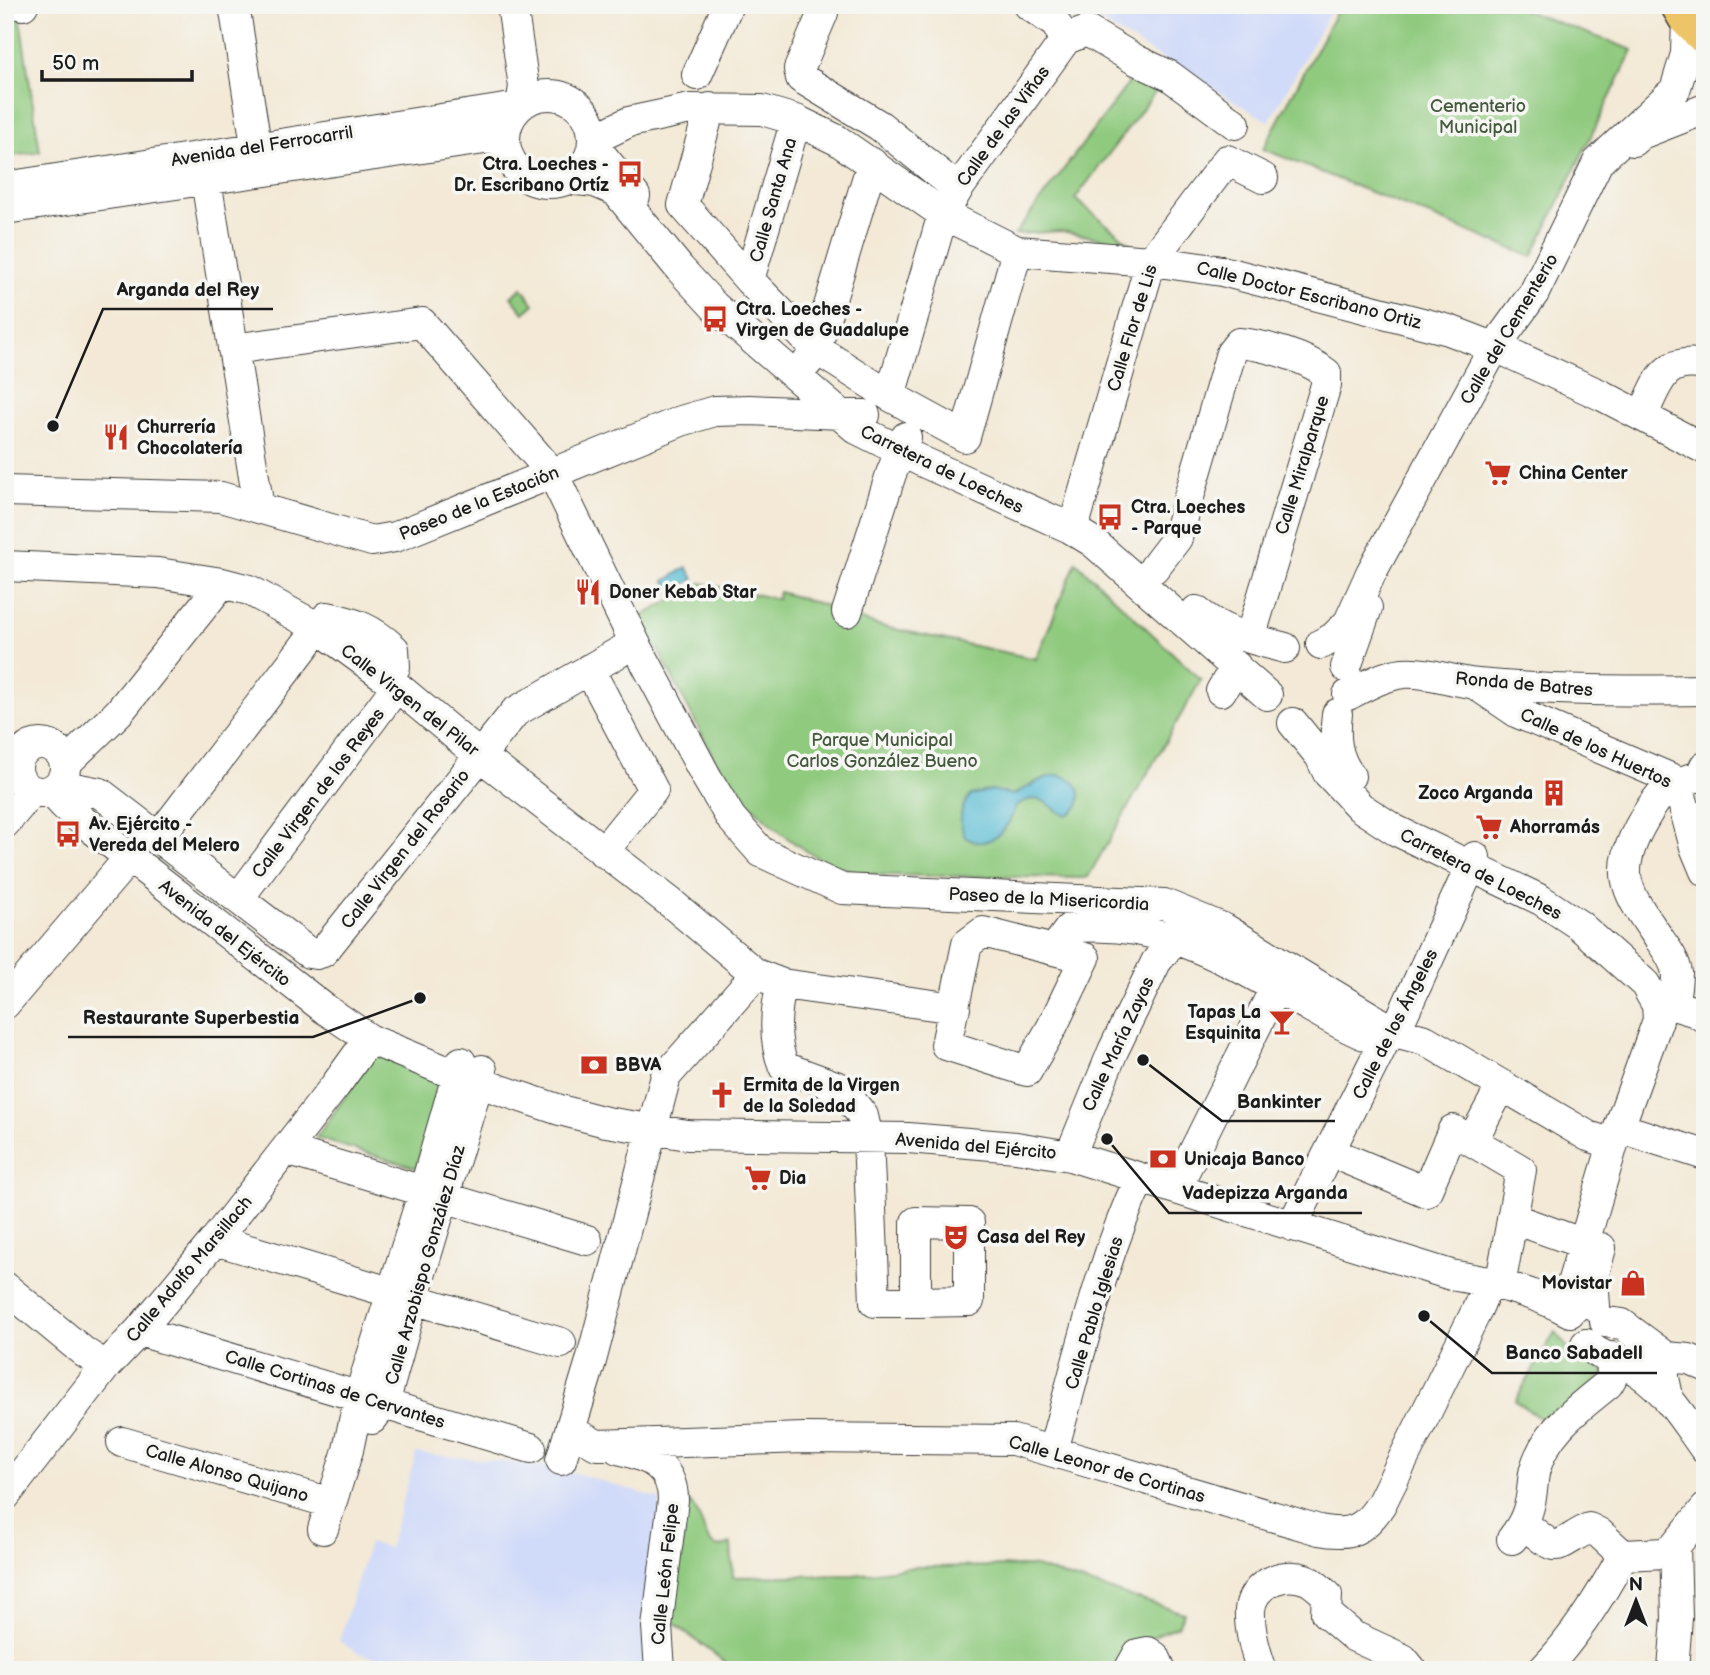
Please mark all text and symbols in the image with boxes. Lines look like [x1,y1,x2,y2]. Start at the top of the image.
scale bar [42,38,192,82]
text: 50 m [52,51,99,76]
street label: Calle de las Viñas [953,62,1054,191]
park label: Cementerio Municipal [1430,96,1526,138]
street label: Avenida del Ferrocarril [170,122,355,171]
street label: Calle Santa Ana [746,135,801,265]
place label: Ctra. Loeches - Dr. Escribano Ortíz [454,154,609,196]
bus stop icon: Ctra. Loeches - Dr. Escribano Ortíz [615,159,645,189]
street label: Calle del Cementerio [1456,250,1563,408]
street label: Calle Doctor Escribano Ortiz [1194,257,1424,334]
street label: Calle Flor de Lis [1103,262,1162,394]
callout: Arganda del Rey [103,269,273,309]
text: Arganda del Rey [116,279,259,302]
place label: Ctra. Loeches - Virgen de Guadalupe [736,299,909,341]
bus stop icon: Ctra. Loeches - Virgen de Guadalupe [700,304,730,334]
street label: Calle Miralparque [1271,393,1334,537]
place label: Churrería Chocolatería [137,417,243,459]
street label: Carretera de Loeches [857,421,1027,518]
restaurant icon: Churrería Chocolatería [101,422,131,452]
supermarket icon: China Center [1483,458,1513,488]
street label: Paseo de la Estación [396,462,562,545]
place label: China Center [1519,463,1629,484]
place label: Ctra. Loeches - Parque [1131,497,1245,539]
bus stop icon: Ctra. Loeches - Parque [1095,502,1125,532]
restaurant icon: Doner Kebab Star [573,577,603,607]
place label: Doner Kebab Star [609,582,757,603]
street label: Calle Virgen del Pilar [336,640,483,761]
street label: Ronda de Batres [1454,668,1594,701]
street label: Calle Virgen de los Reyes [248,704,389,882]
street label: Calle de los Huertos [1517,704,1675,793]
park label: Parque Municipal Carlos González Bueno [786,730,978,772]
street label: Calle Virgen del Rosario [337,765,474,933]
building icon: Zoco Arganda [1539,778,1569,808]
place label: Zoco Arganda [1418,783,1533,804]
supermarket icon: Ahorramás [1474,812,1504,842]
place label: Av. Ejército - Vereda del Melero [88,814,240,856]
place label: Ahorramás [1509,817,1600,838]
bus stop icon: Av. Ejército - Vereda del Melero [53,819,83,849]
street label: Carretera de Loeches [1396,825,1565,924]
street label: Avenida del Ejército [155,875,295,991]
street label: Paseo de la Misericordia [948,884,1150,915]
street label: Calle de los Ángeles [1347,945,1443,1103]
street label: Calle María Zayas [1078,974,1159,1115]
callout: Restaurante Superbestia [68,997,313,1037]
place label: Tapas La Esquinita [1185,1002,1261,1044]
text: Restaurante Superbestia [83,1007,299,1030]
bar icon: Tapas La Esquinita [1267,1007,1297,1037]
bank icon: BBVA [579,1050,609,1080]
place label: BBVA [615,1055,662,1076]
place label: Ermita de la Virgen de la Soledad [743,1075,900,1117]
church icon: Ermita de la Virgen de la Soledad [707,1080,737,1110]
callout: Bankinter [1222,1081,1335,1121]
text: Bankinter [1237,1091,1322,1114]
street label: Avenida del Ejército [895,1129,1057,1164]
street label: Calle Arzobispo González Díaz [381,1143,470,1387]
bank icon: Unicaja Banco [1148,1144,1178,1174]
place label: Unicaja Banco [1184,1149,1305,1170]
supermarket icon: Dia [743,1163,773,1193]
place label: Dia [779,1168,806,1189]
callout: Vadepizza Arganda [1169,1173,1362,1213]
text: Vadepizza Arganda [1182,1182,1348,1205]
street label: Calle Adolfo Marsillach [122,1192,257,1347]
theatre icon: Casa del Rey [941,1222,971,1252]
place label: Casa del Rey [977,1227,1086,1248]
street label: Calle Pablo Iglesias [1061,1234,1128,1392]
shop icon: Movistar [1618,1268,1648,1298]
place label: Movistar [1541,1273,1613,1294]
callout: Banco Sabadell [1492,1333,1657,1373]
text: Banco Sabadell [1505,1342,1643,1365]
street label: Calle Cortinas de Cervantes [222,1346,448,1433]
street label: Calle Leonor de Cortinas [1006,1431,1208,1508]
street label: Calle Alonso Quijano [143,1440,311,1507]
street label: Calle León Felipe [648,1502,683,1646]
north arrow [1602,1566,1672,1636]
text: N [1629,1574,1643,1597]

